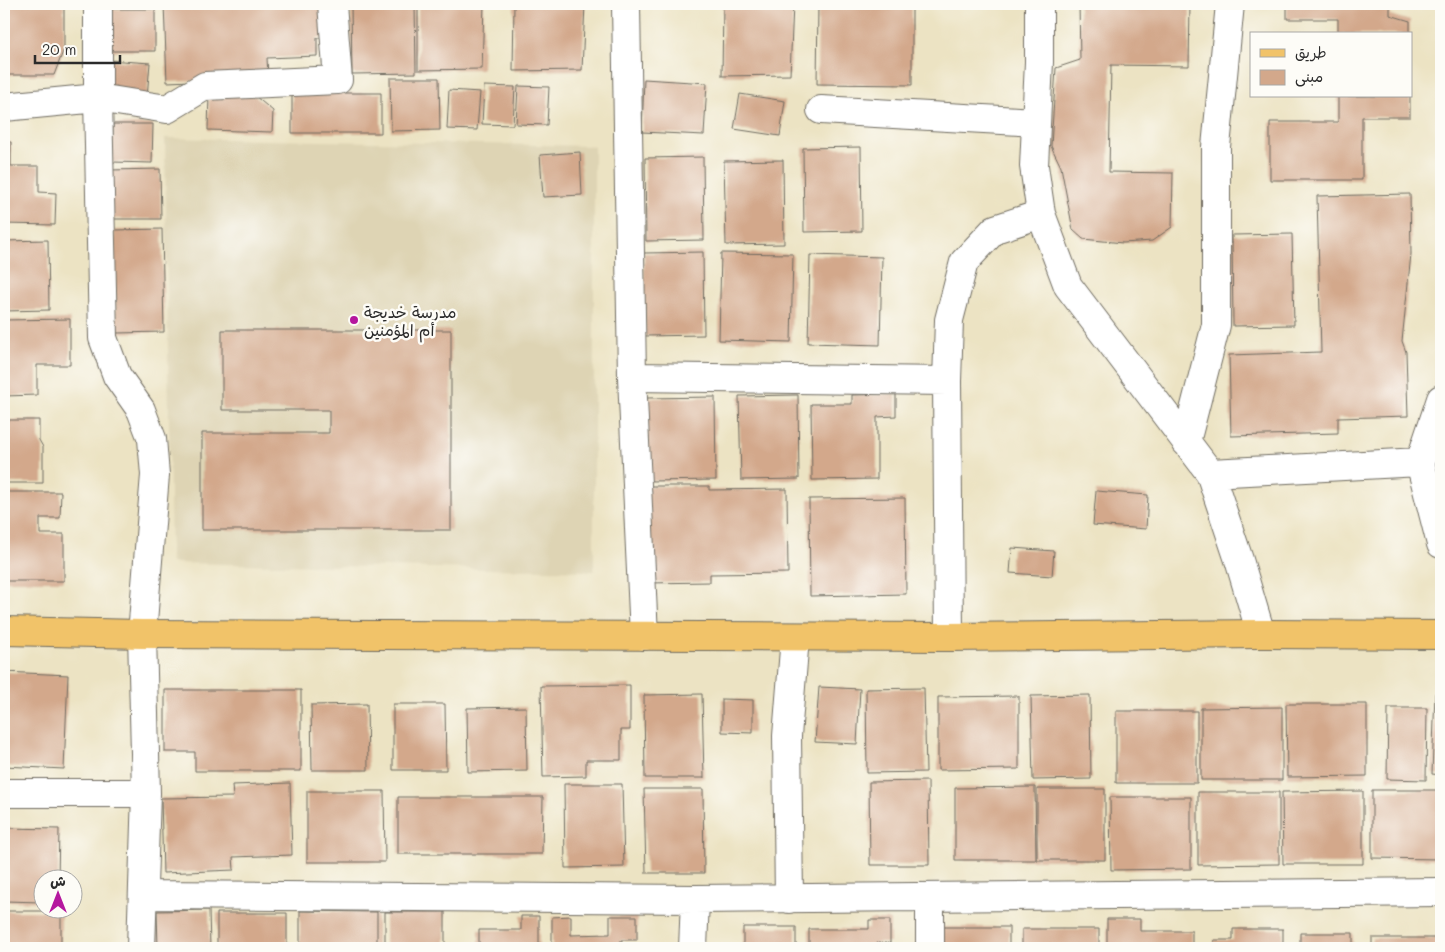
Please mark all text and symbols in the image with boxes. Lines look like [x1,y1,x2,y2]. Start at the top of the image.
scale bar [35,32,120,64]
legend [1250,32,1412,98]
text: 20 m [42,39,76,59]
text: طريق [1295,42,1327,62]
text: مبنى [1295,66,1323,87]
place label: مدرسة خديجة أم المؤمنين [364,301,456,343]
marker: مدرسة خديجة أم المؤمنين [348,314,360,326]
north arrow [32,870,82,920]
text: ش [50,871,66,890]

